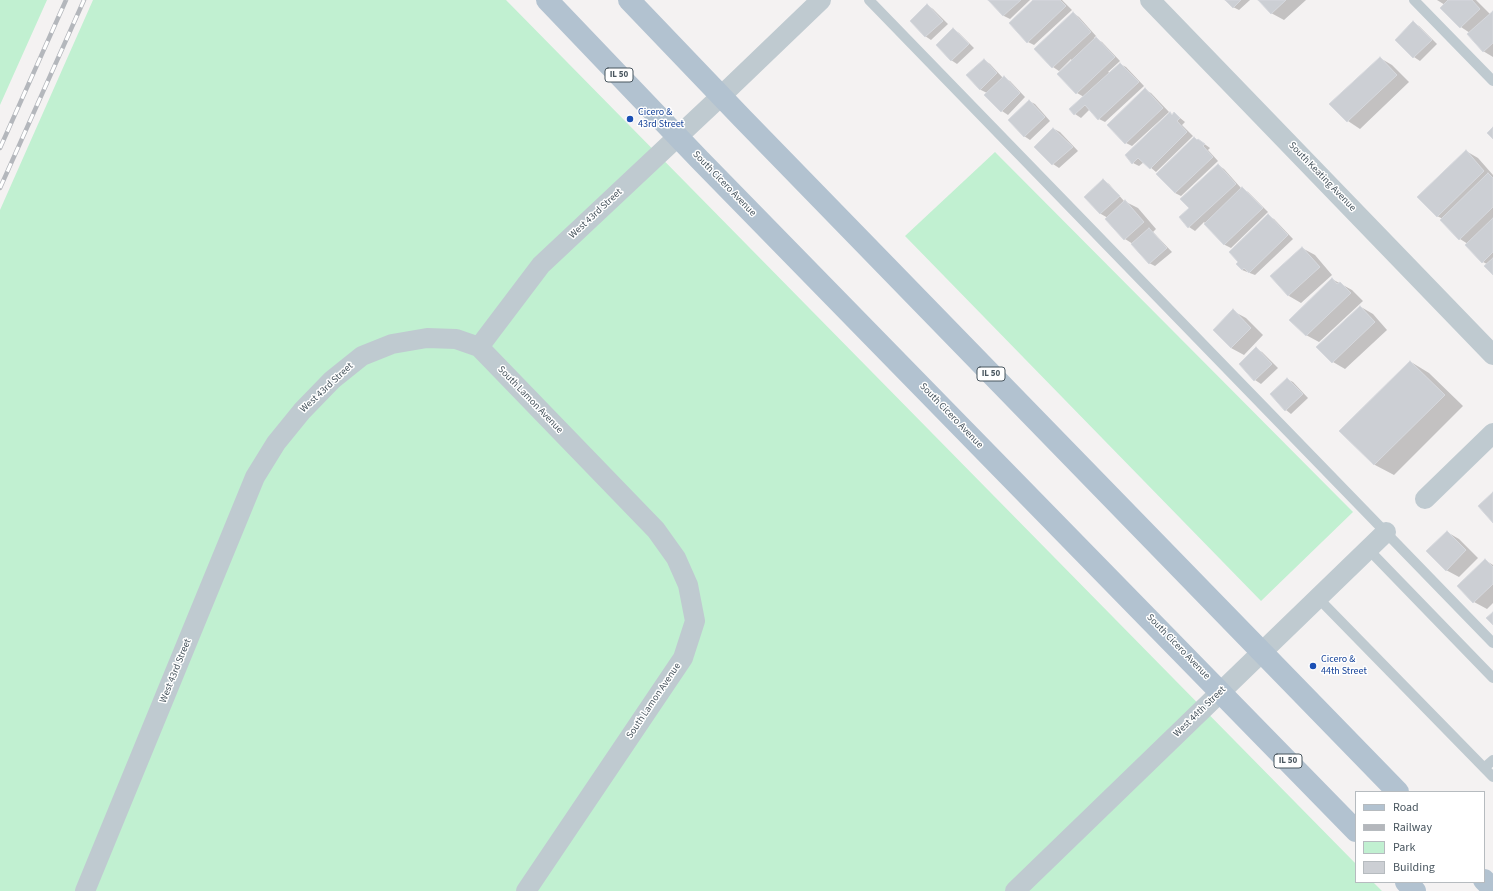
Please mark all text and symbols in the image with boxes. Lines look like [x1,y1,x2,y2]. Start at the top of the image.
road number: IL 50 [605,68,633,82]
place label: Cicero & 43rd Street [638,107,684,130]
marker: Cicero & 43rd Street [625,114,635,124]
street label: South Keating Avenue [1286,140,1358,214]
street label: South Cicero Avenue [690,149,758,219]
street label: West 43rd Street [567,186,625,242]
street label: West 43rd Street [298,360,356,416]
street label: South Lamon Avenue [495,364,565,436]
road number: IL 50 [977,367,1005,381]
street label: South Cicero Avenue [917,381,985,451]
street label: South Cicero Avenue [1144,612,1212,682]
street label: West 43rd Street [158,637,194,705]
place label: Cicero & 44th Street [1321,654,1367,678]
street label: South Lamon Avenue [624,661,684,741]
marker: Cicero & 44th Street [1308,661,1318,671]
street label: West 44th Street [1171,684,1229,740]
road number: IL 50 [1274,754,1302,768]
legend [1355,791,1485,883]
text: Road [1393,799,1419,816]
text: Railway [1393,819,1432,836]
text: Park [1393,839,1415,856]
text: Building [1393,859,1435,876]

